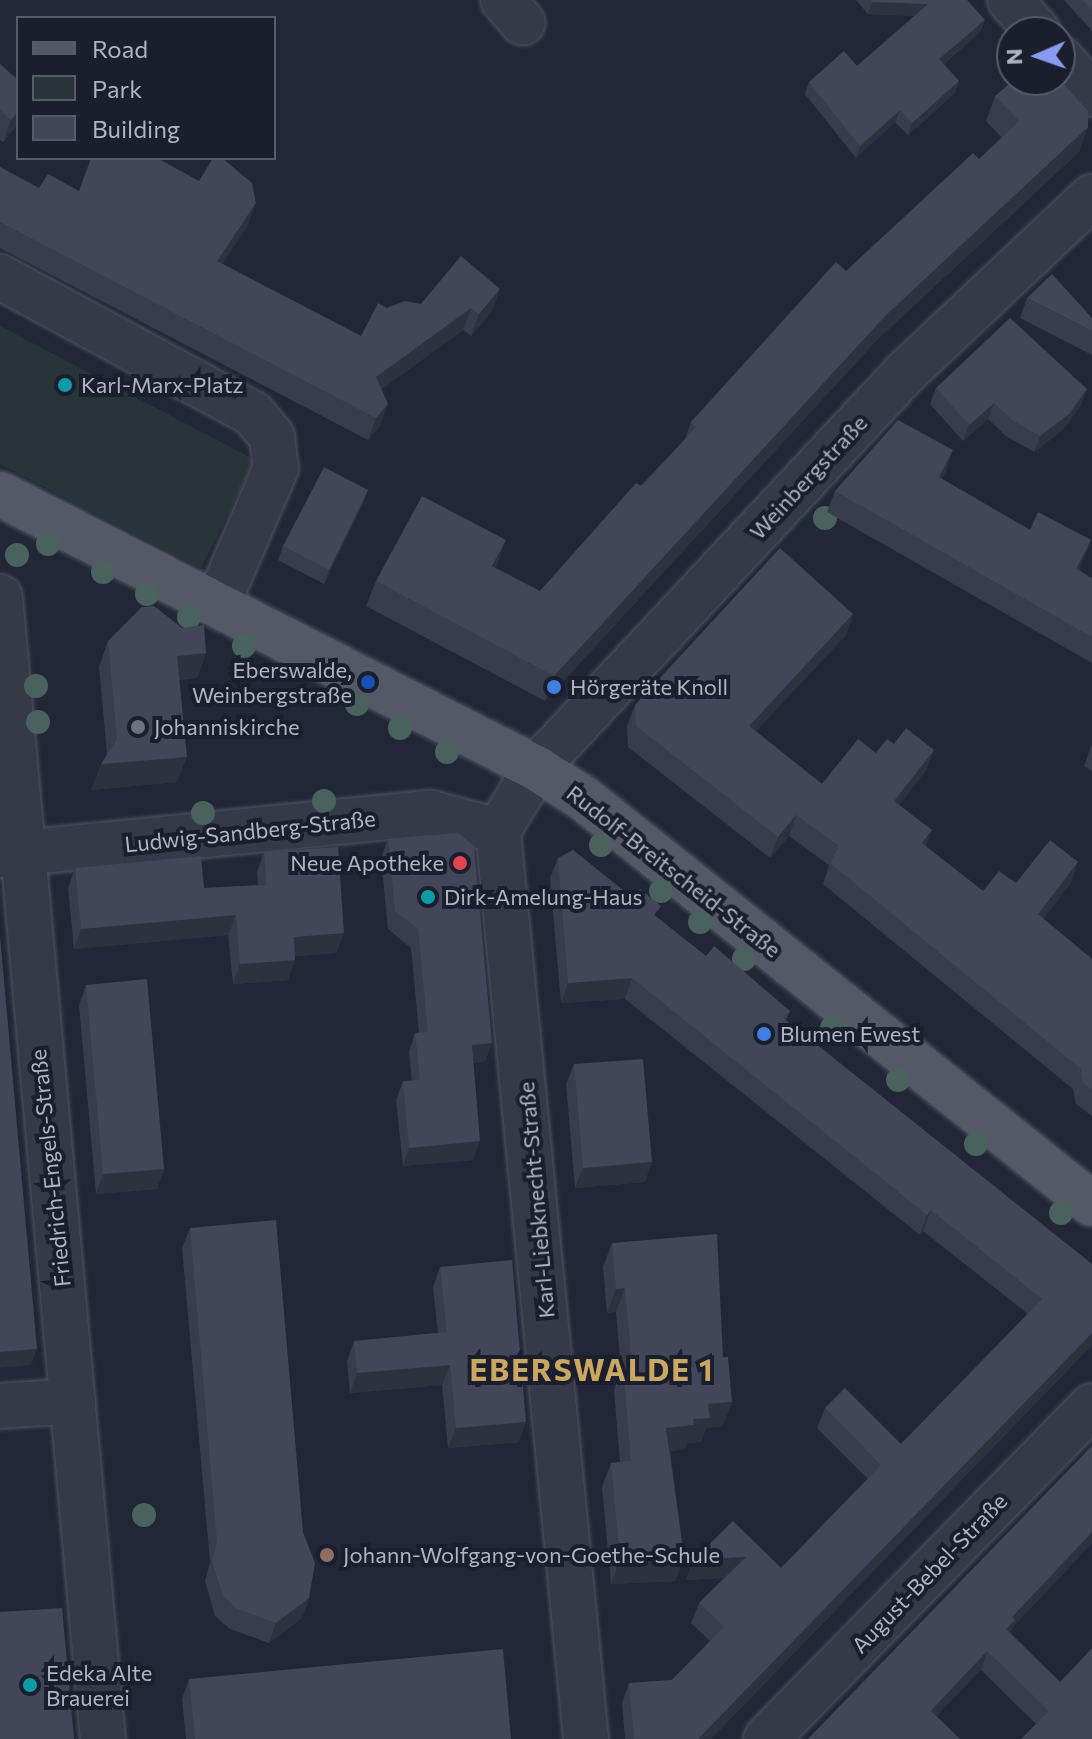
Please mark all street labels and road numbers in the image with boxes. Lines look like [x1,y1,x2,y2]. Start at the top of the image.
street label: Weinbergstraße [744,409,872,545]
street label: Rudolf-Breitscheid-Straße [562,779,786,963]
street label: Ludwig-Sandberg-Straße [123,805,377,857]
street label: Friedrich-Engels-Straße [24,1048,76,1288]
street label: Karl-Liebknecht-Straße [513,1081,559,1319]
street label: August-Bebel-Straße [846,1488,1012,1658]

